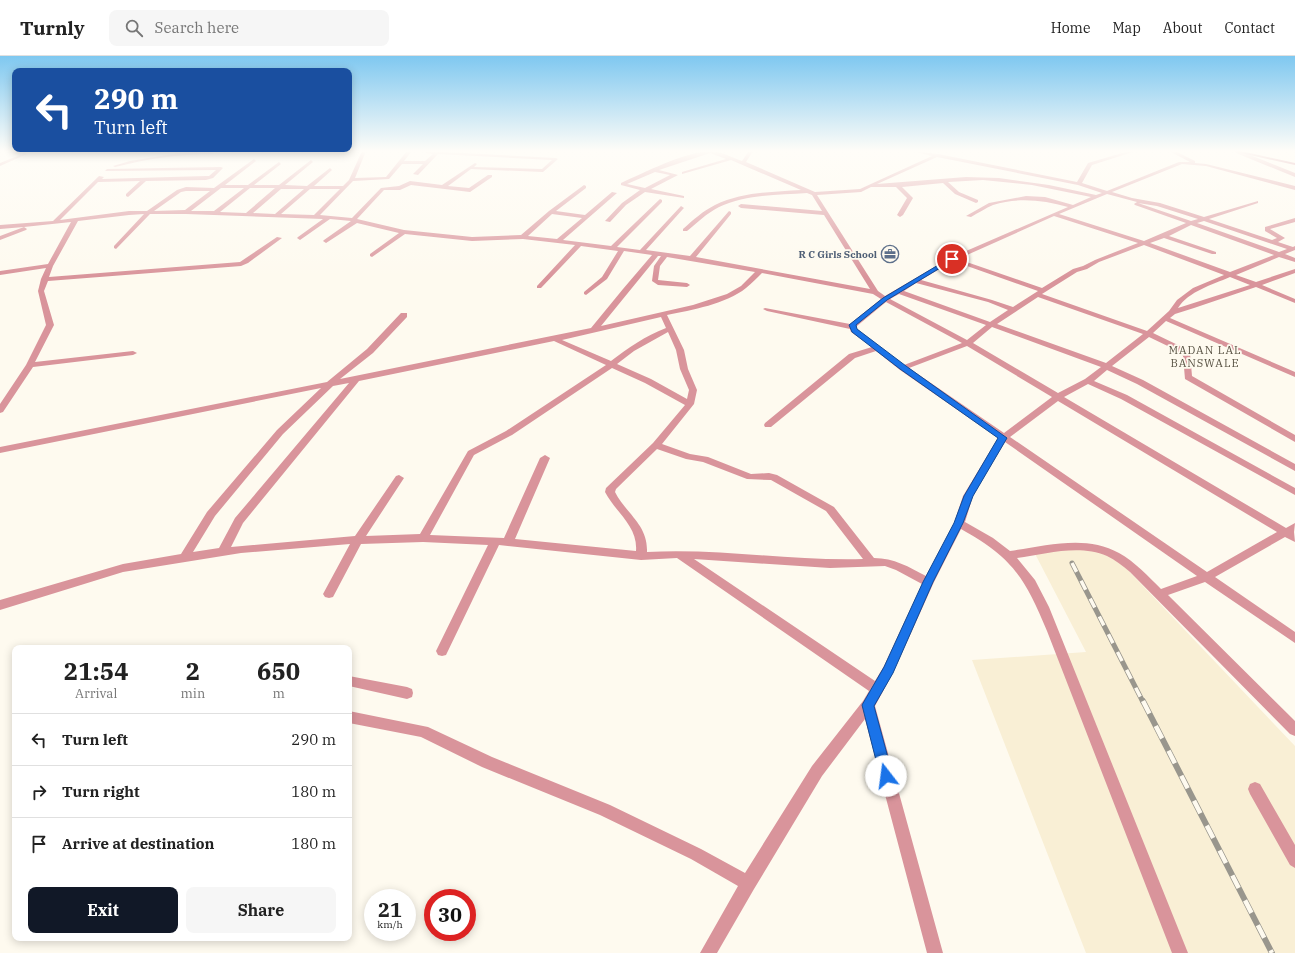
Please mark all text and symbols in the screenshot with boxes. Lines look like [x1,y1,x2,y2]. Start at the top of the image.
search box [109,10,389,46]
text: Turnly [20,16,85,40]
icon: search [123,17,145,39]
text: Search here [155,18,239,37]
text: Home [1051,19,1090,37]
text: Map [1112,19,1141,37]
text: About [1163,19,1202,37]
text: Contact [1224,19,1275,37]
text: 290 m [94,80,178,117]
icon: left [28,84,80,136]
text: Turn left [94,116,168,139]
pin [935,242,969,276]
office icon: R C Girls School [880,244,900,264]
place label: R C Girls School [799,248,877,261]
icon: arrive [941,248,963,270]
district label: MADAN LAL BANSWALE [1168,343,1242,370]
text: 21:54 [64,655,129,687]
text: 2 [186,655,200,687]
text: 650 [257,655,300,687]
text: Arrival [75,685,117,702]
text: min [180,685,205,702]
text: m [272,685,285,702]
icon: left [28,729,50,751]
text: Turn left [62,730,128,749]
text: 290 m [291,730,336,749]
position arrow [865,755,907,797]
icon: right [28,781,50,803]
text: Turn right [62,782,140,801]
text: 180 m [291,782,336,801]
icon: arrive [28,833,50,855]
text: Arrive at destination [62,834,214,853]
text: 180 m [291,834,336,853]
button: Exit [28,887,178,933]
button: Share [186,887,336,933]
speed limit sign: 30 [424,889,476,941]
text: 21 [378,896,402,923]
text: km/h [377,918,403,931]

